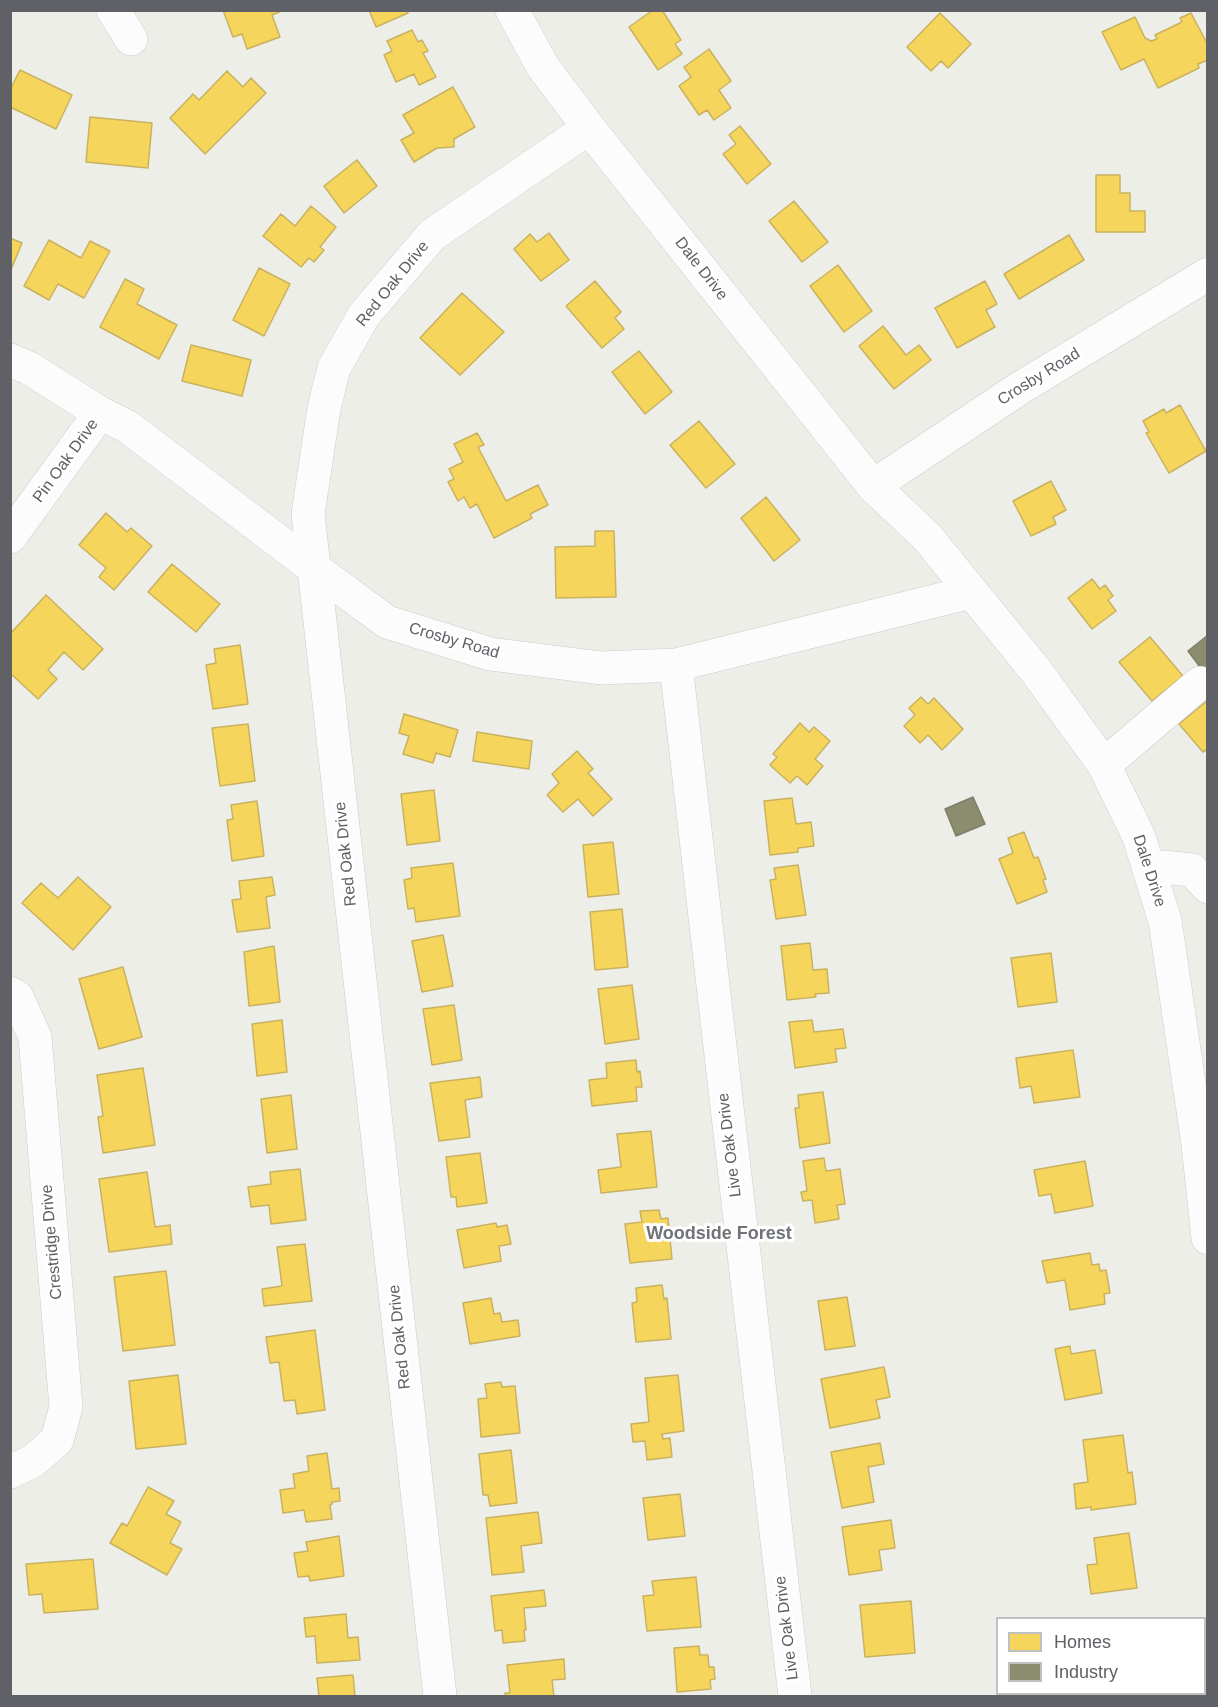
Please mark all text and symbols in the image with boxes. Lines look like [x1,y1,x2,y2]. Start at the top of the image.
street label: Dale Drive [670,234,732,304]
street label: Red Oak Drive [353,237,433,331]
street label: Crosby Road [994,344,1084,410]
street label: Pin Oak Drive [29,415,103,507]
street label: Crosby Road [406,619,502,663]
street label: Red Oak Drive [331,801,361,907]
street label: Dale Drive [1128,833,1170,909]
street label: Live Oak Drive [714,1092,746,1198]
street label: Crestridge Drive [37,1184,67,1300]
district label: Woodside Forest [646,1223,792,1245]
street label: Red Oak Drive [385,1284,415,1390]
street label: Live Oak Drive [771,1575,803,1681]
legend [996,1617,1206,1695]
text: Homes [1054,1632,1111,1652]
text: Industry [1054,1662,1118,1682]

